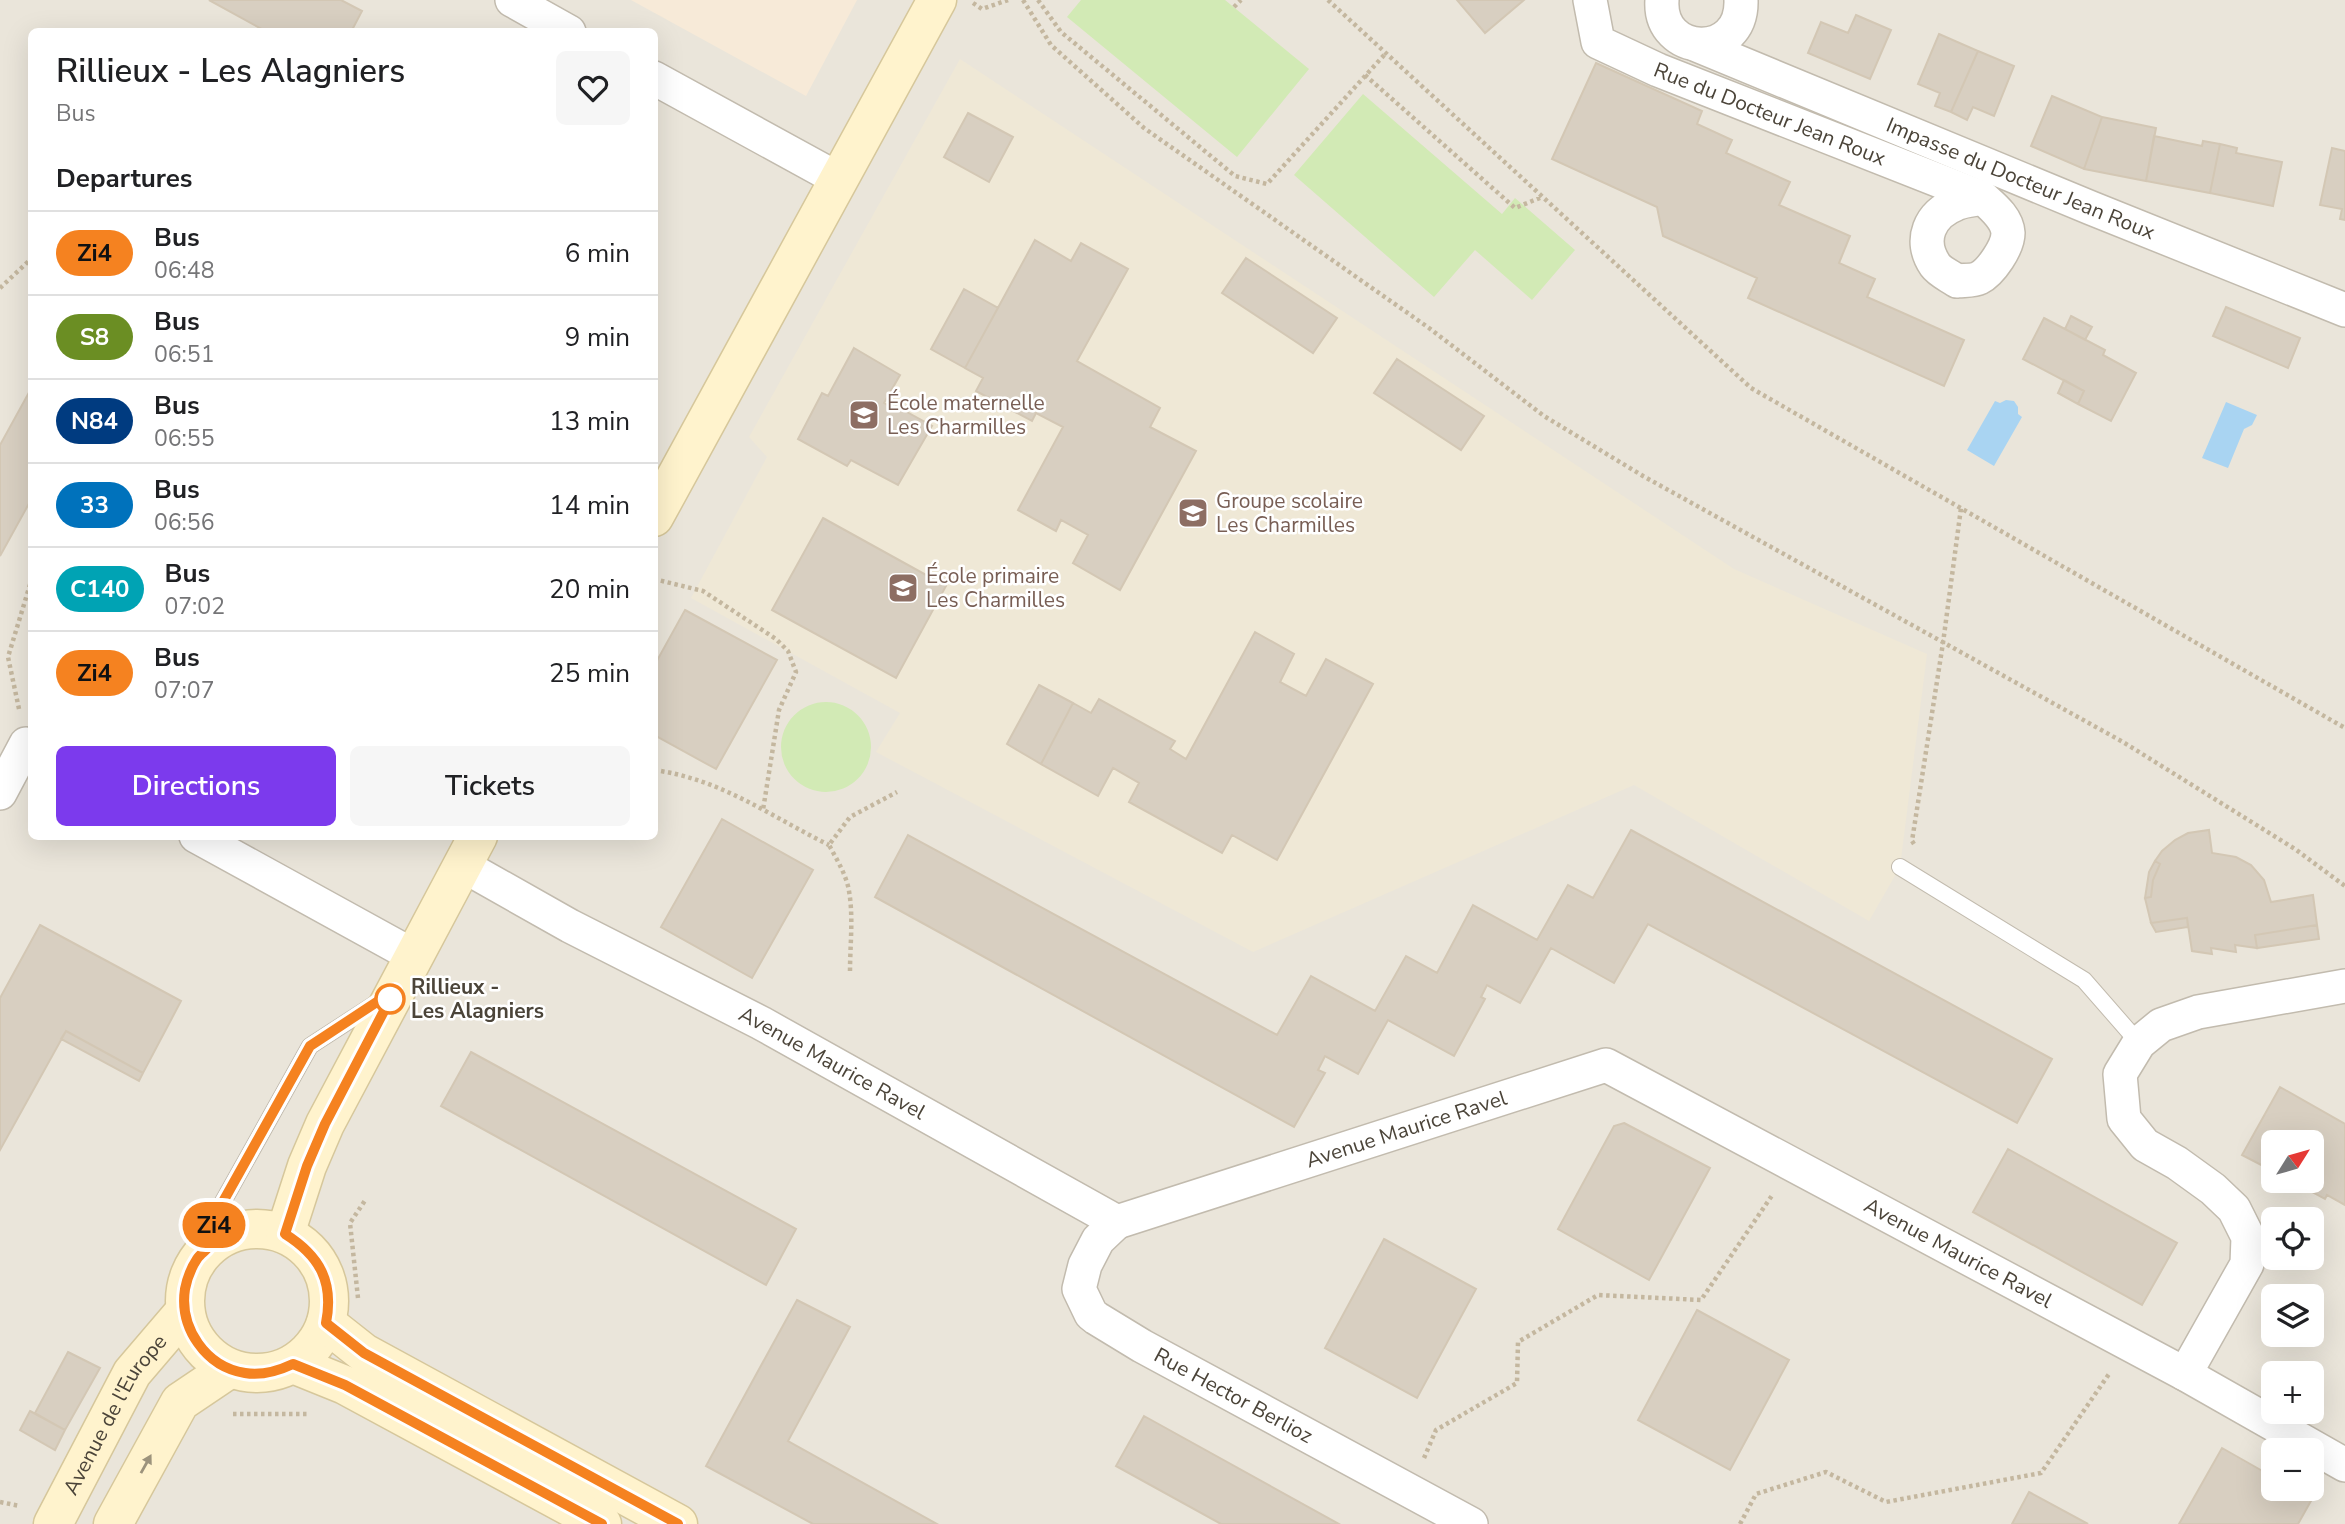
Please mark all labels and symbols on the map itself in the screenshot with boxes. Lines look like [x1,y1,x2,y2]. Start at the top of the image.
street label: Rue du Docteur Jean Roux [1650,56,1890,172]
street label: Impasse du Docteur Jean Roux [1882,111,2159,246]
place label: École maternelle Les Charmilles [887,389,1045,441]
school or university icon: École maternelle Les Charmilles [847,398,881,432]
place label: Groupe scolaire Les Charmilles [1216,487,1363,539]
school or university icon: Groupe scolaire Les Charmilles [1176,496,1210,530]
place label: École primaire Les Charmilles [926,562,1065,614]
school or university icon: École primaire Les Charmilles [886,571,920,605]
place label: Rillieux - Les Alagniers [411,973,544,1025]
marker: Rillieux - Les Alagniers [375,984,405,1014]
street label: Avenue Maurice Ravel [734,1000,931,1127]
street label: Avenue Maurice Ravel [1302,1084,1511,1174]
north arrow [2261,1130,2324,1194]
street label: Avenue Maurice Ravel [1859,1191,2058,1315]
line badge: Zi4 [174,1202,254,1248]
street label: Avenue de l'Europe [57,1328,173,1500]
street label: Rue Hector Berlioz [1149,1341,1318,1450]
one-way arrow [140,1454,152,1474]

